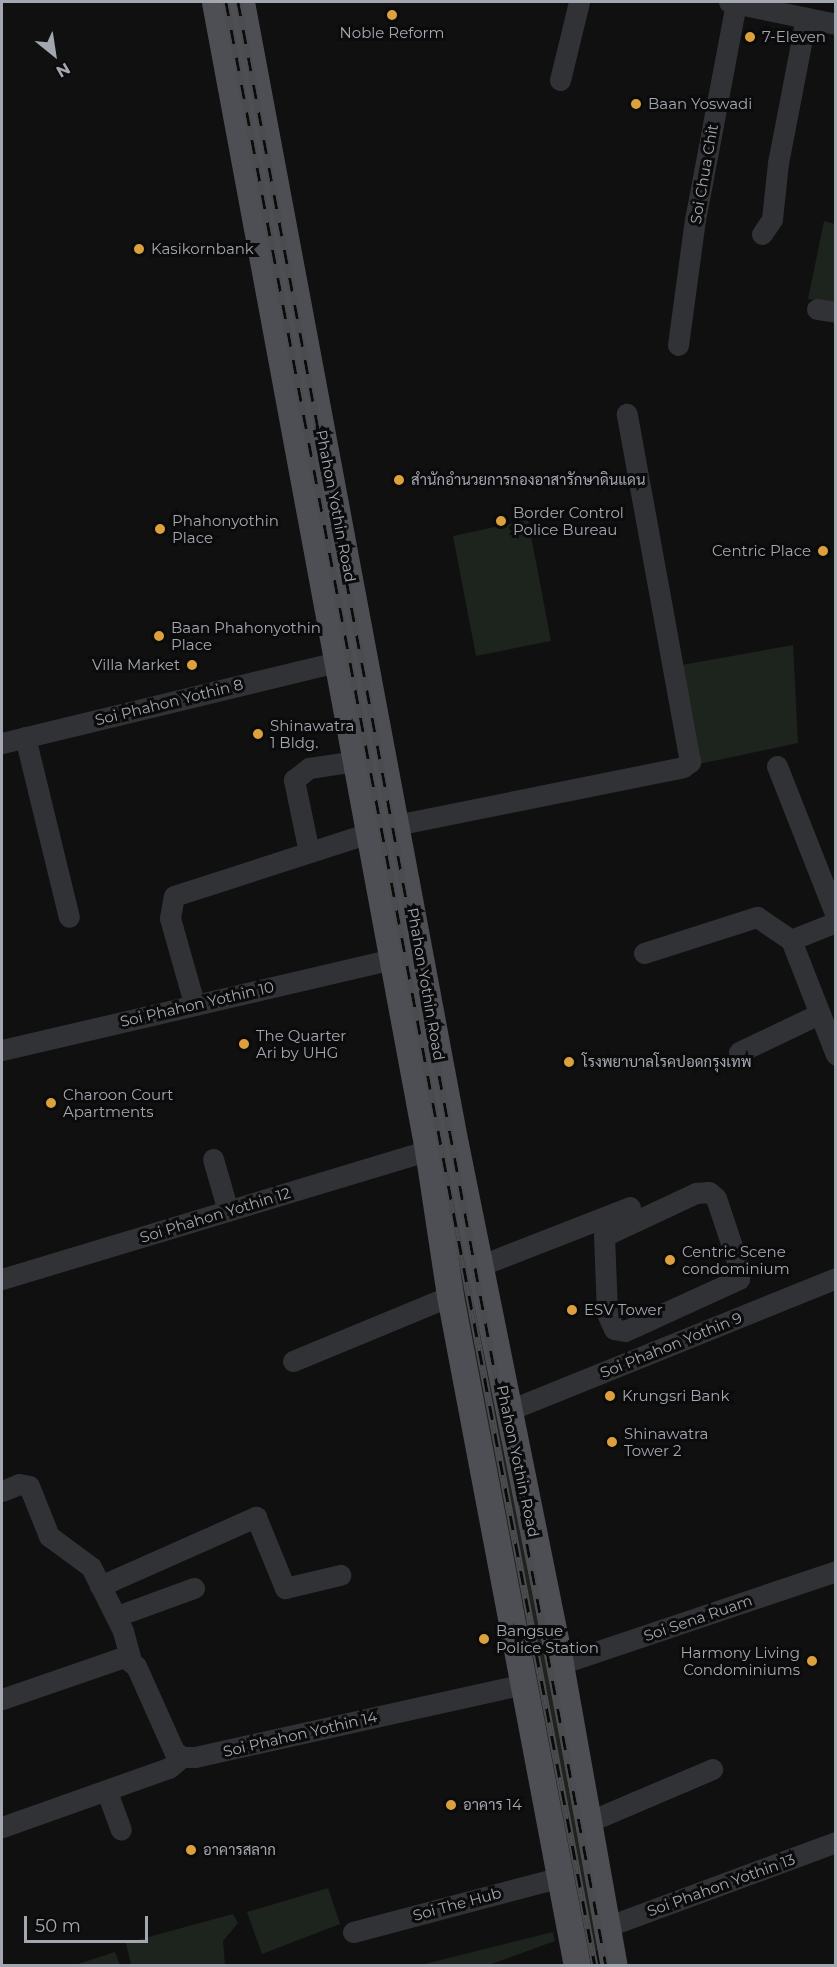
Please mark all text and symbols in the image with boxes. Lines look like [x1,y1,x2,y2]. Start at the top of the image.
marker: Noble Reform [385,8,399,22]
north arrow [24,24,84,84]
place label: Noble Reform [340,24,444,42]
place label: 7-Eleven [762,28,826,46]
marker: 7-Eleven [743,30,757,44]
text: N [53,59,74,81]
place label: Baan Yoswadi [648,95,752,113]
marker: Baan Yoswadi [629,97,643,111]
street label: Soi Chua Chit [686,123,722,225]
place label: Kasikornbank [151,240,254,258]
marker: Kasikornbank [132,242,146,256]
street label: Phahon Yothin Road [312,428,360,584]
place label: สำนักอำนวยการกองอาสารักษาดินแดน [411,471,645,489]
marker: สำนักอำนวยการกองอาสารักษาดินแดน [392,473,406,487]
place label: Border Control Police Bureau [513,503,624,538]
place label: Phahonyothin Place [172,511,279,546]
marker: Border Control Police Bureau [494,514,508,528]
marker: Phahonyothin Place [153,522,167,536]
place label: Centric Place [712,542,811,560]
marker: Centric Place [816,544,830,558]
place label: Baan Phahonyothin Place [171,618,321,653]
marker: Baan Phahonyothin Place [152,629,166,643]
place label: Villa Market [92,656,180,674]
marker: Villa Market [185,658,199,672]
street label: Soi Phahon Yothin 8 [93,675,245,729]
place label: Shinawatra 1 Bldg. [270,716,354,751]
marker: Shinawatra 1 Bldg. [251,727,265,741]
street label: Phahon Yothin Road [404,906,448,1062]
street label: Soi Phahon Yothin 10 [118,977,276,1031]
place label: The Quarter Ari by UHG [256,1026,346,1061]
marker: The Quarter Ari by UHG [237,1037,251,1051]
marker: โรงพยาบาลโรคปอดกรุงเทพ [560,1053,578,1071]
place label: โรงพยาบาลโรคปอดกรุงเทพ [582,1053,752,1071]
place label: Charoon Court Apartments [63,1085,173,1120]
marker: Charoon Court Apartments [44,1096,58,1110]
street label: Soi Phahon Yothin 12 [138,1184,292,1246]
place label: Centric Scene condominium [682,1242,790,1277]
marker: Centric Scene condominium [663,1253,677,1267]
place label: ESV Tower [584,1301,663,1319]
marker: ESV Tower [565,1303,579,1317]
street label: Soi Phahon Yothin 9 [597,1308,745,1382]
street label: Phahon Yothin Road [493,1383,543,1539]
place label: Krungsri Bank [622,1387,729,1405]
marker: Krungsri Bank [603,1389,617,1403]
place label: Shinawatra Tower 2 [624,1424,708,1459]
marker: Shinawatra Tower 2 [605,1435,619,1449]
street label: Soi Sena Ruam [641,1591,755,1645]
place label: Bangsue Police Station [496,1621,599,1656]
marker: Bangsue Police Station [477,1632,491,1646]
place label: Harmony Living Condominiums [680,1643,800,1678]
marker: Harmony Living Condominiums [805,1654,819,1668]
street label: Soi Phahon Yothin 14 [221,1707,379,1761]
place label: อาคาร 14 [463,1796,522,1814]
marker: อาคาร 14 [444,1798,458,1812]
place label: อาคารสลาก [203,1841,276,1859]
marker: อาคารสลาก [184,1843,198,1857]
street label: Soi Phahon Yothin 13 [645,1850,797,1920]
street label: Soi The Hub [411,1884,503,1924]
scale bar [27,1904,152,1942]
text: 50 m [35,1915,81,1937]

